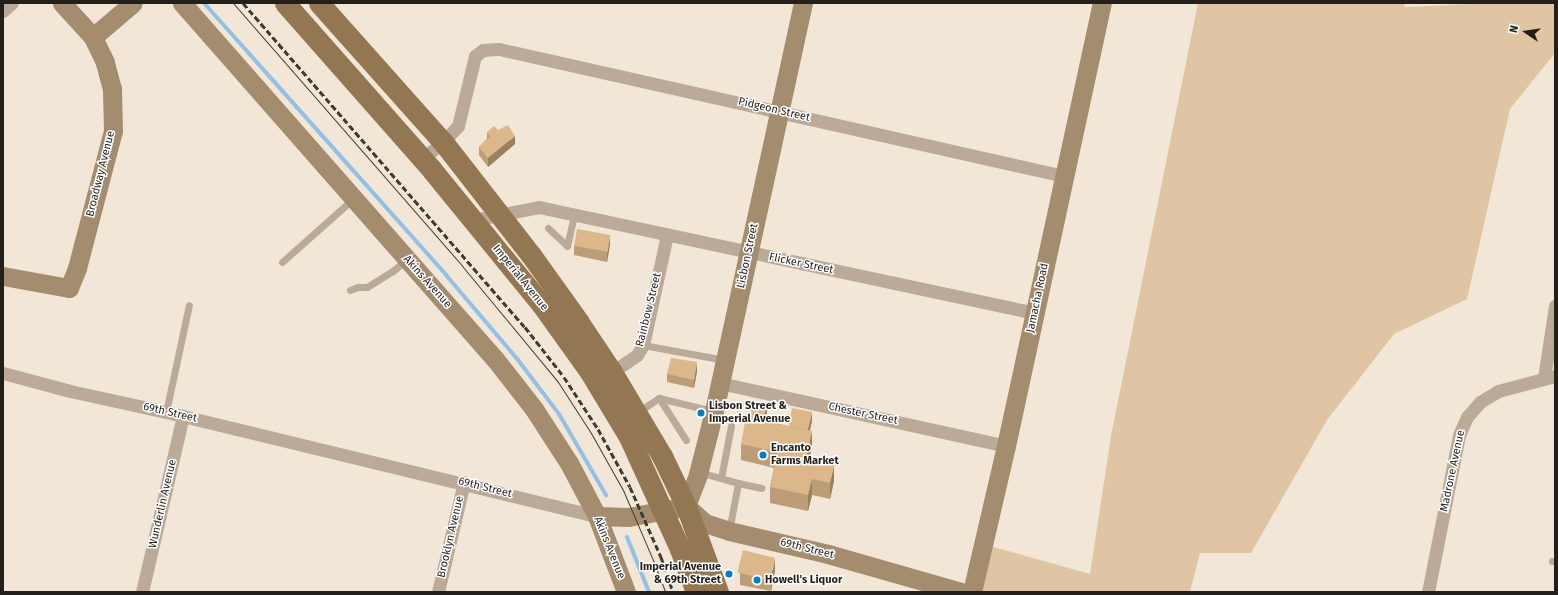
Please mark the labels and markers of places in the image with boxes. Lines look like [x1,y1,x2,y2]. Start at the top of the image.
place label: Lisbon Street & Imperial Avenue [709,400,790,426]
marker: Lisbon Street & Imperial Avenue [696,408,706,418]
place label: Encanto Farms Market [771,442,839,468]
marker: Encanto Farms Market [758,450,768,460]
place label: Imperial Avenue & 69th Street [640,561,721,587]
marker: Imperial Avenue & 69th Street [724,569,734,579]
place label: Howell's Liquor [765,573,842,587]
marker: Howell's Liquor [752,575,762,585]

